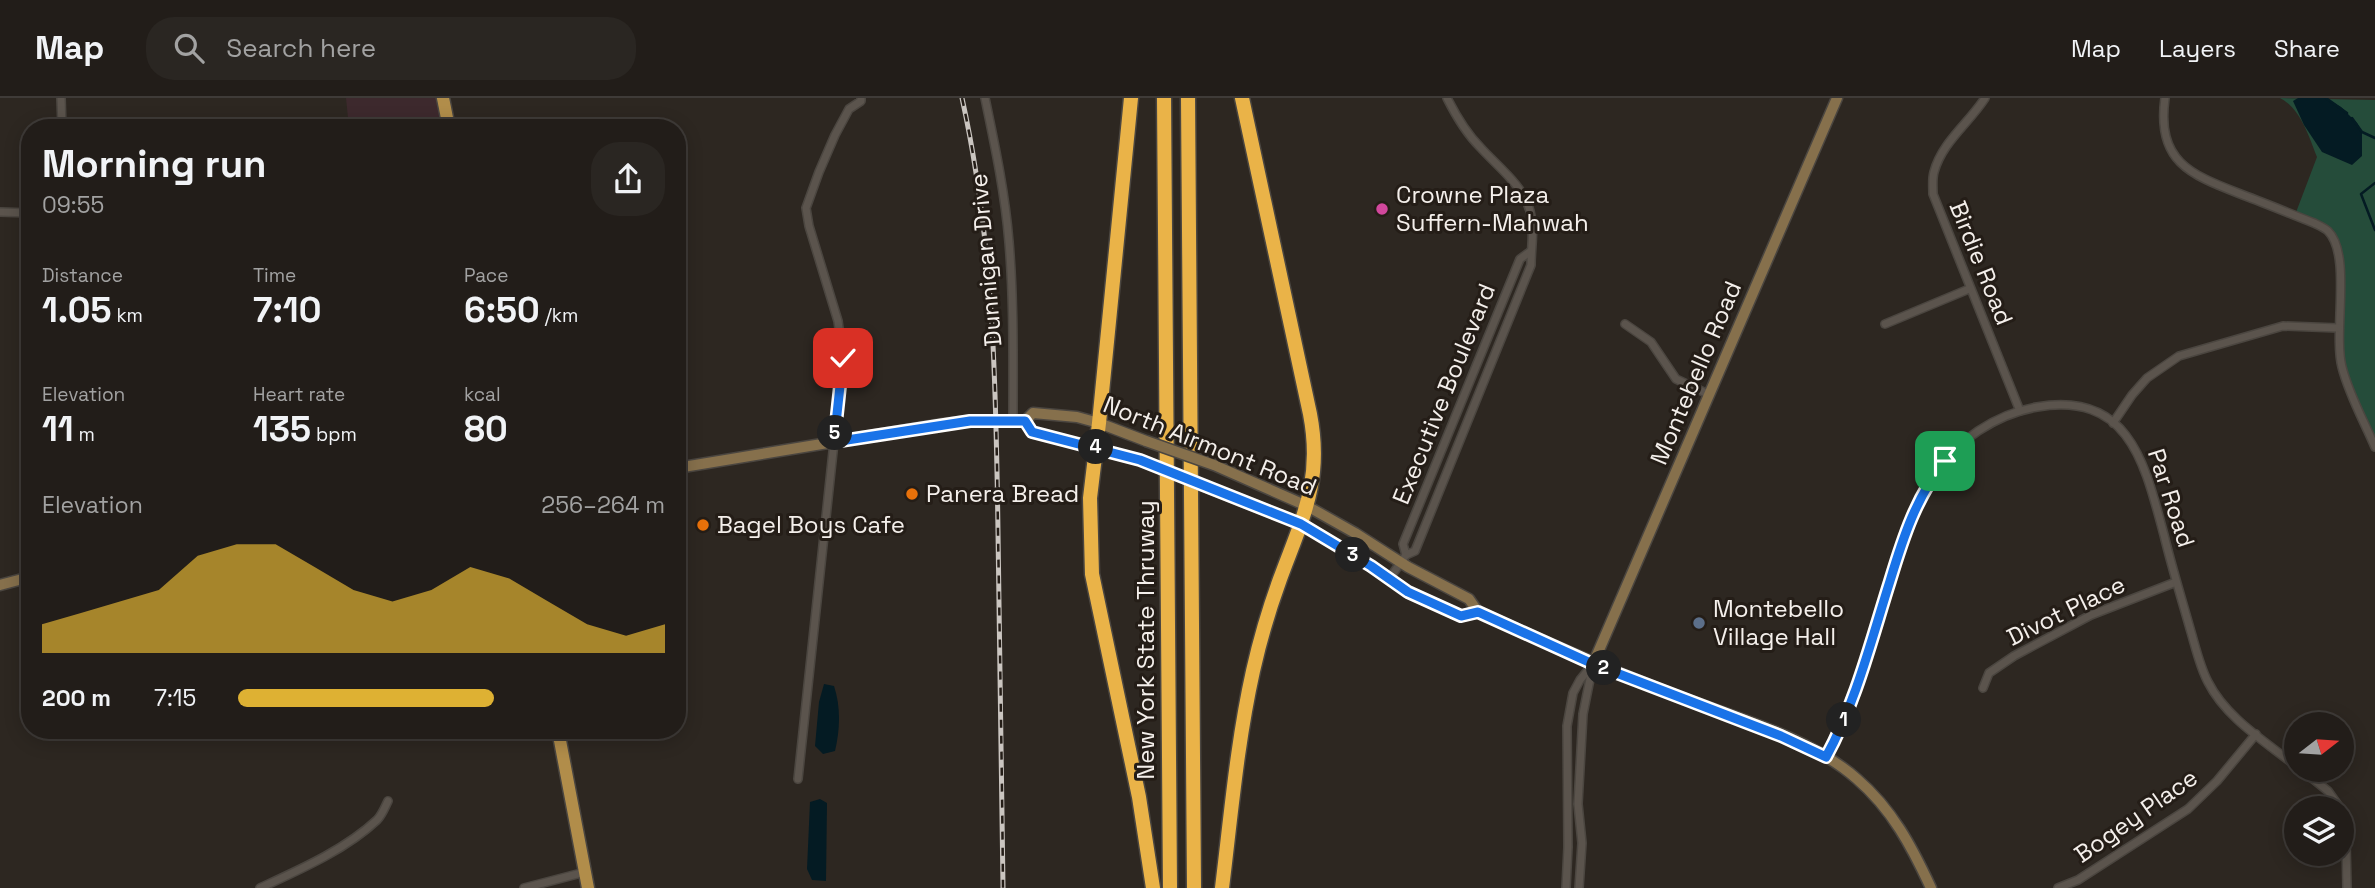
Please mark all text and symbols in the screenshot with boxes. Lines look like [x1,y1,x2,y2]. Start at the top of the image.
search box [146,17,636,80]
text: Map [35,27,104,69]
icon: search [170,29,208,67]
text: Search here [226,31,376,65]
text: Map [2071,33,2121,64]
text: Layers [2159,33,2236,64]
text: Share [2274,33,2340,64]
text: Morning run [42,140,267,188]
button: share [591,142,665,216]
street label: Dunnigan Drive [963,172,1009,348]
place label: Crowne Plaza Suffern-Mahwah [1396,179,1589,238]
text: 09:55 [42,190,104,220]
street label: Birdie Road [1943,196,2020,329]
marker: Crowne Plaza Suffern-Mahwah [1374,201,1390,217]
text: Distance [42,263,123,288]
text: Time [253,263,296,288]
text: Pace [464,263,508,288]
street label: Montebello Road [1643,276,1748,469]
street label: Executive Boulevard [1385,279,1502,509]
text: 1.05 [42,288,112,332]
text: 7:10 [253,288,321,332]
text: 6:50 [464,288,540,332]
text: km [112,303,143,328]
text: /km [540,303,578,328]
pin [813,328,873,388]
icon: check [824,339,862,377]
text: Elevation [42,382,125,407]
text: Heart rate [253,382,345,407]
text: kcal [464,382,501,407]
street label: North Airmont Road [1099,389,1321,503]
text: 11 [42,407,74,451]
text: 135 [253,407,311,451]
text: 80 [464,407,508,451]
pin: 5 [818,416,852,450]
text: 5 [829,420,840,445]
text: m [74,422,95,447]
text: bpm [311,422,357,447]
pin: 4 [1078,430,1114,464]
pin [1915,431,1975,491]
text: 4 [1089,434,1102,459]
icon: arrive [1926,442,1964,480]
street label: Par Road [2141,445,2202,551]
place label: Panera Bread [926,478,1079,509]
marker: Panera Bread [904,486,920,502]
text: Elevation [42,490,143,520]
text: 256–264 m [541,490,665,520]
street label: New York State Thruway [1130,500,1161,780]
place label: Bagel Boys Cafe [717,509,905,540]
marker: Bagel Boys Cafe [695,517,711,533]
pin: 3 [1336,538,1370,573]
text: 3 [1347,542,1358,567]
street label: Divot Place [2001,569,2130,653]
place label: Montebello Village Hall [1713,593,1844,652]
marker: Montebello Village Hall [1691,615,1707,631]
pin: 2 [1586,650,1622,686]
text: 2 [1598,655,1609,680]
text: 200 m [42,683,111,713]
text: 7:15 [154,683,196,713]
pin: 1 [1826,702,1862,738]
text: 1 [1839,707,1848,732]
north arrow [2284,712,2354,782]
map controls [2284,712,2354,866]
street label: Bogey Place [2068,762,2203,869]
button: layers [2284,796,2354,866]

